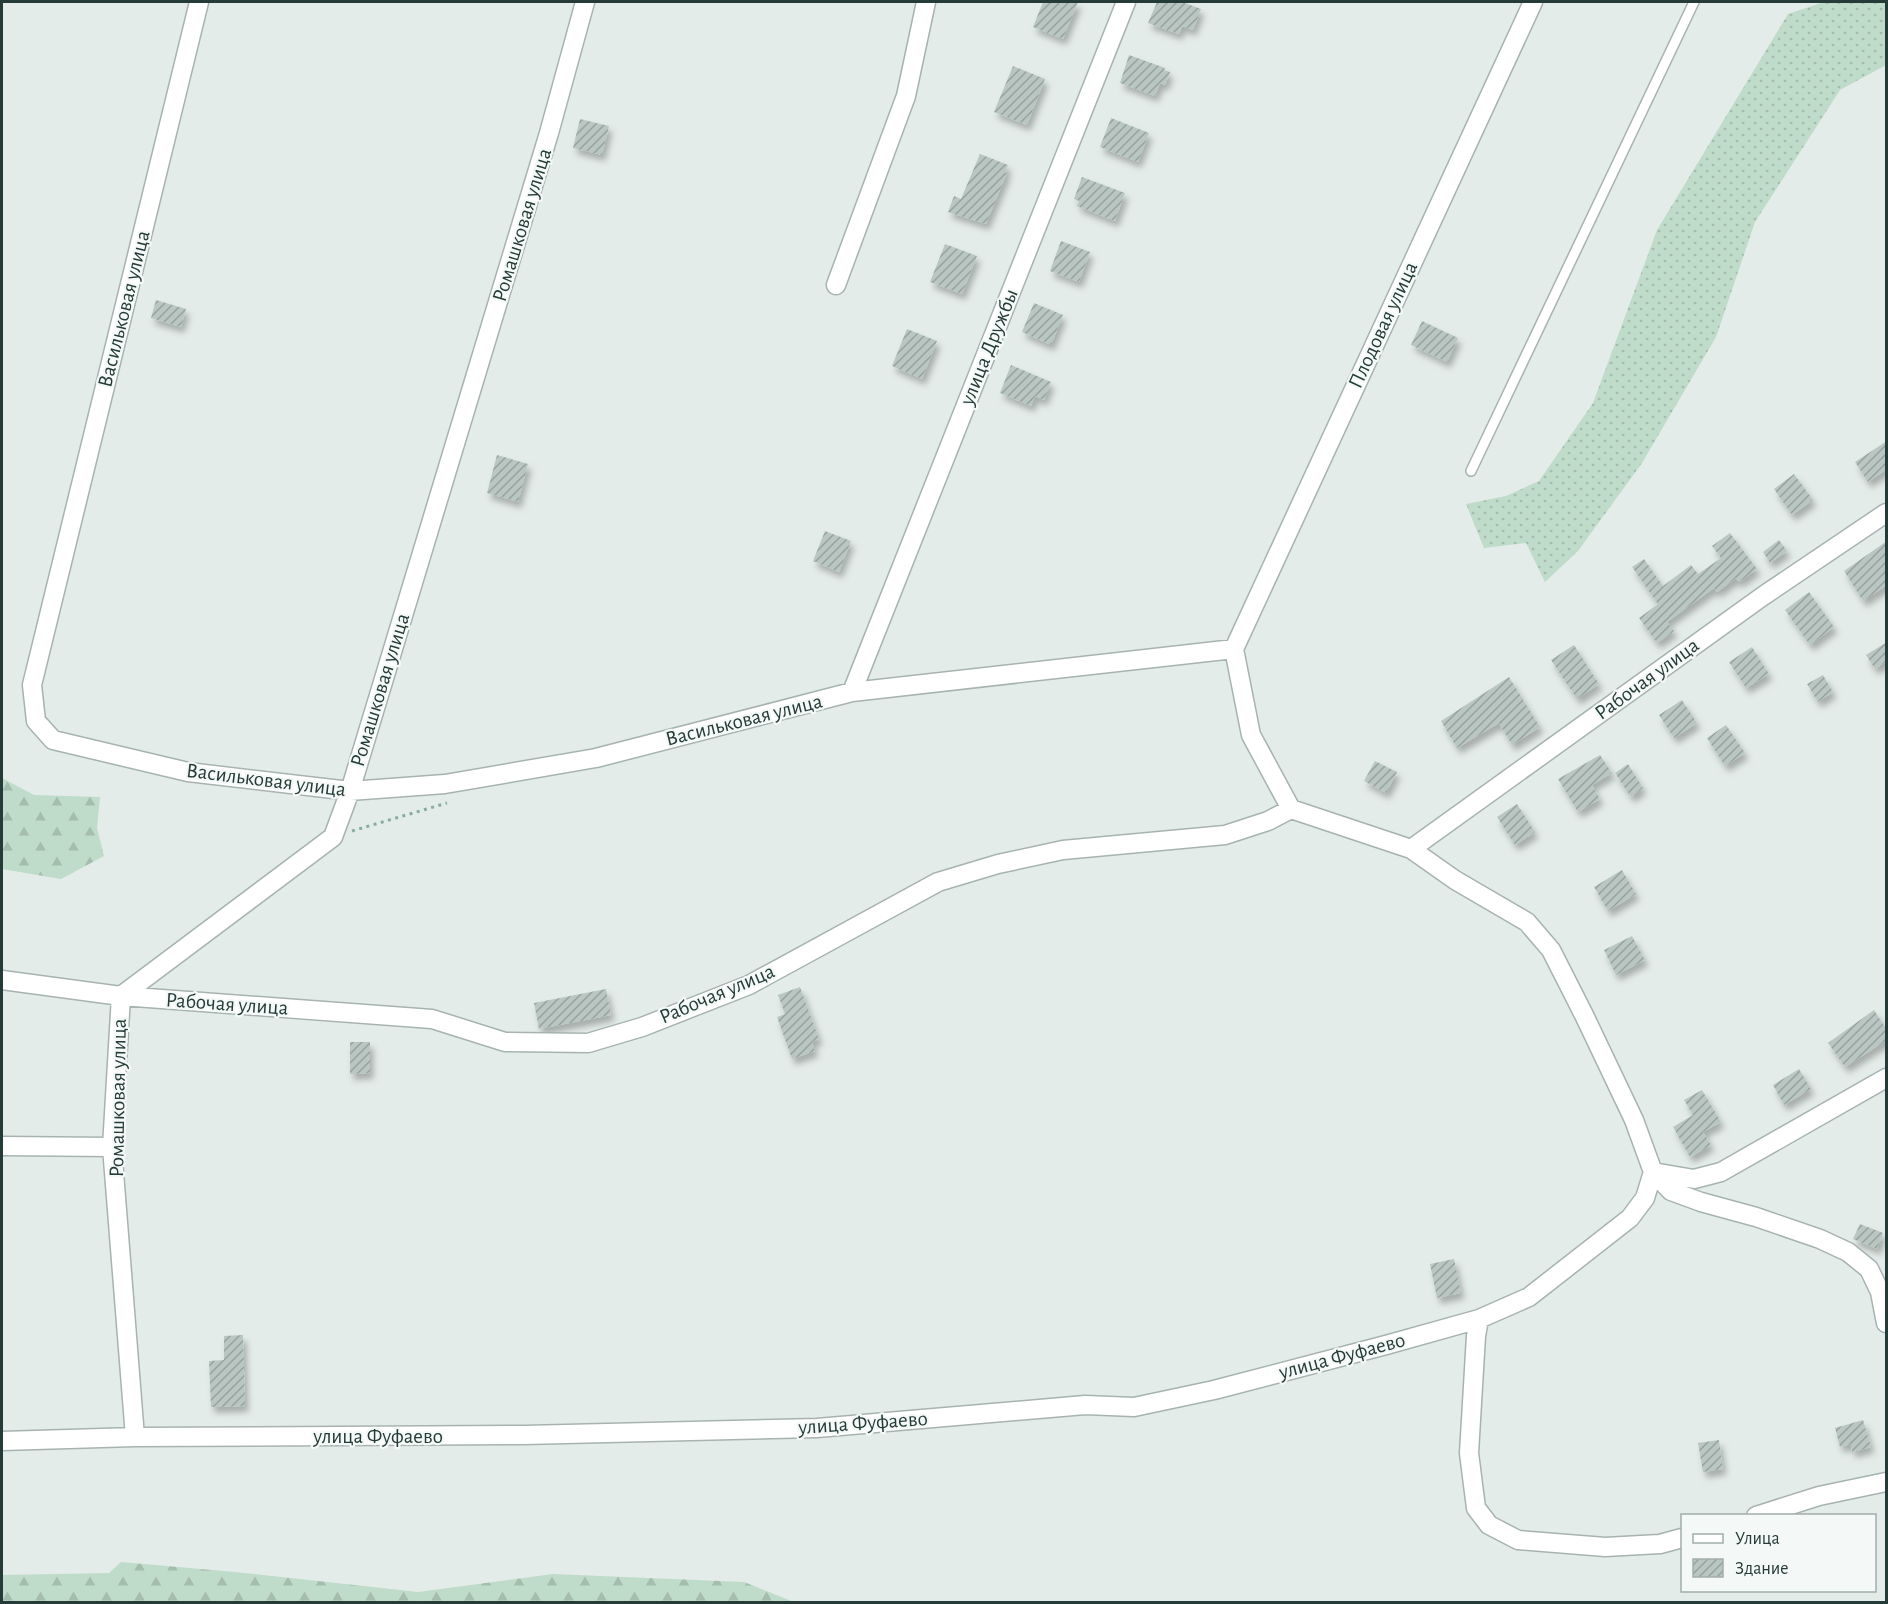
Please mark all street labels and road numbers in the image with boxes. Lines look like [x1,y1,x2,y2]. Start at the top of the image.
street label: Ромашковая улица [489,146,555,304]
street label: Васильковая улица [94,228,154,390]
street label: Плодовая улица [1345,258,1422,391]
street label: улица Дружбы [956,286,1022,409]
street label: Ромашковая улица [347,611,413,769]
street label: Рабочая улица [1591,634,1703,724]
street label: Васильковая улица [663,690,825,750]
street label: Васильковая улица [185,760,347,800]
street label: Рабочая улица [656,960,778,1028]
street label: Рабочая улица [165,989,289,1019]
street label: Ромашковая улица [106,1018,130,1178]
street label: улица Фуфаево [1276,1329,1407,1383]
street label: улица Фуфаево [797,1408,928,1438]
street label: улица Фуфаево [312,1426,443,1447]

